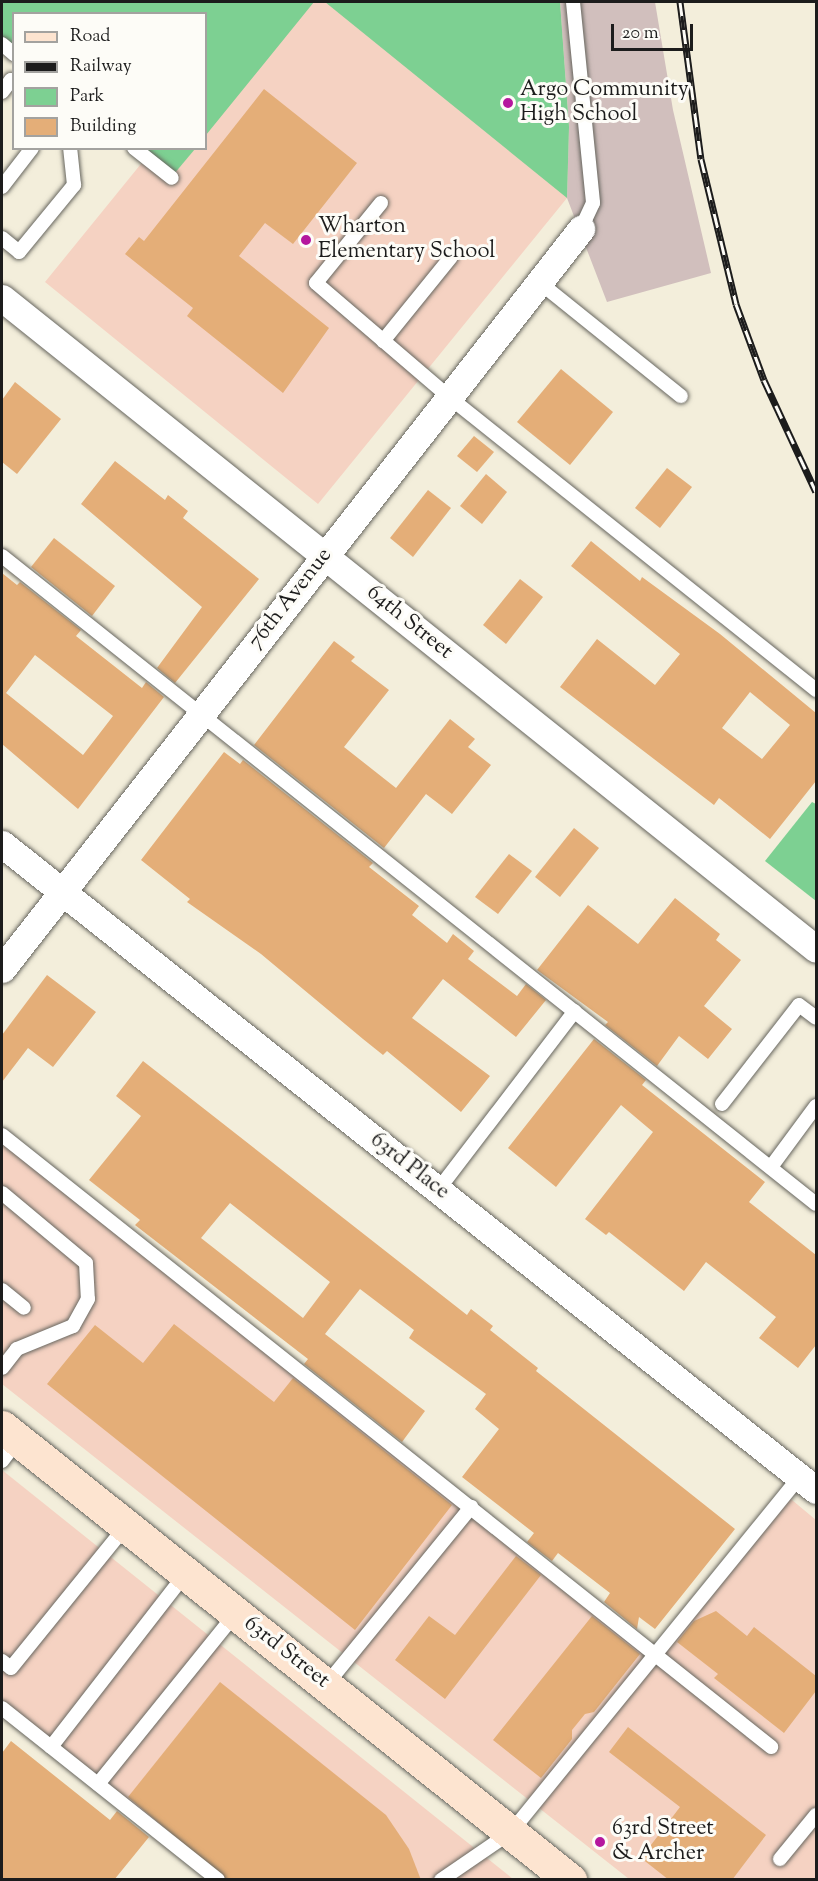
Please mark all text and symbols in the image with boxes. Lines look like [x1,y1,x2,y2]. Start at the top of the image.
legend [12,12,207,150]
scale bar [614,12,696,50]
text: 20 m [622,21,659,47]
text: Road [70,24,110,50]
text: Railway [70,54,132,80]
place label: Argo Community High School [520,77,689,128]
text: Park [70,84,104,110]
marker: Argo Community High School [501,96,515,110]
text: Building [70,114,136,140]
place label: Wharton Elementary School [318,214,495,266]
marker: Wharton Elementary School [299,233,313,247]
street label: 76th Avenue [244,543,338,655]
street label: 64th Street [361,580,457,666]
street label: 63rd Place [364,1128,454,1206]
street label: 63rd Street [238,1611,334,1695]
place label: 63rd Street & Archer [612,1816,714,1868]
marker: 63rd Street & Archer [593,1835,607,1849]

